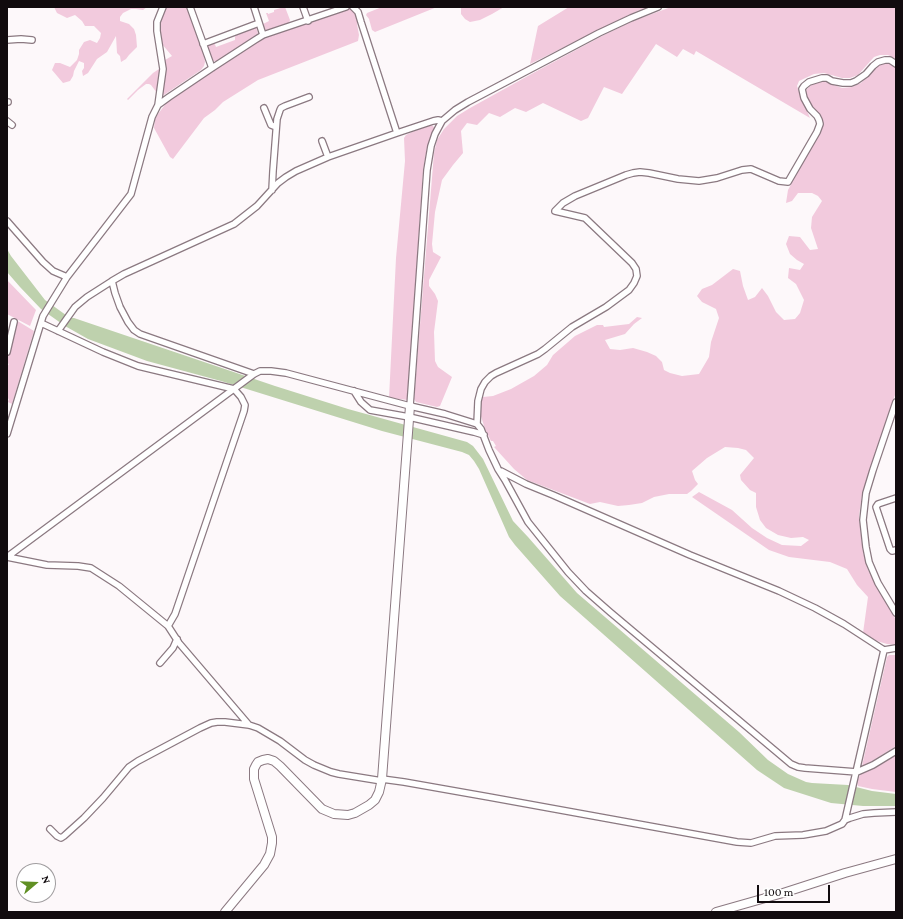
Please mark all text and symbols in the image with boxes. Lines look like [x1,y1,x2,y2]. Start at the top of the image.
north arrow [16,863,56,903]
text: N [40,874,53,885]
scale bar [759,877,832,903]
text: 100 m [764,885,793,899]

